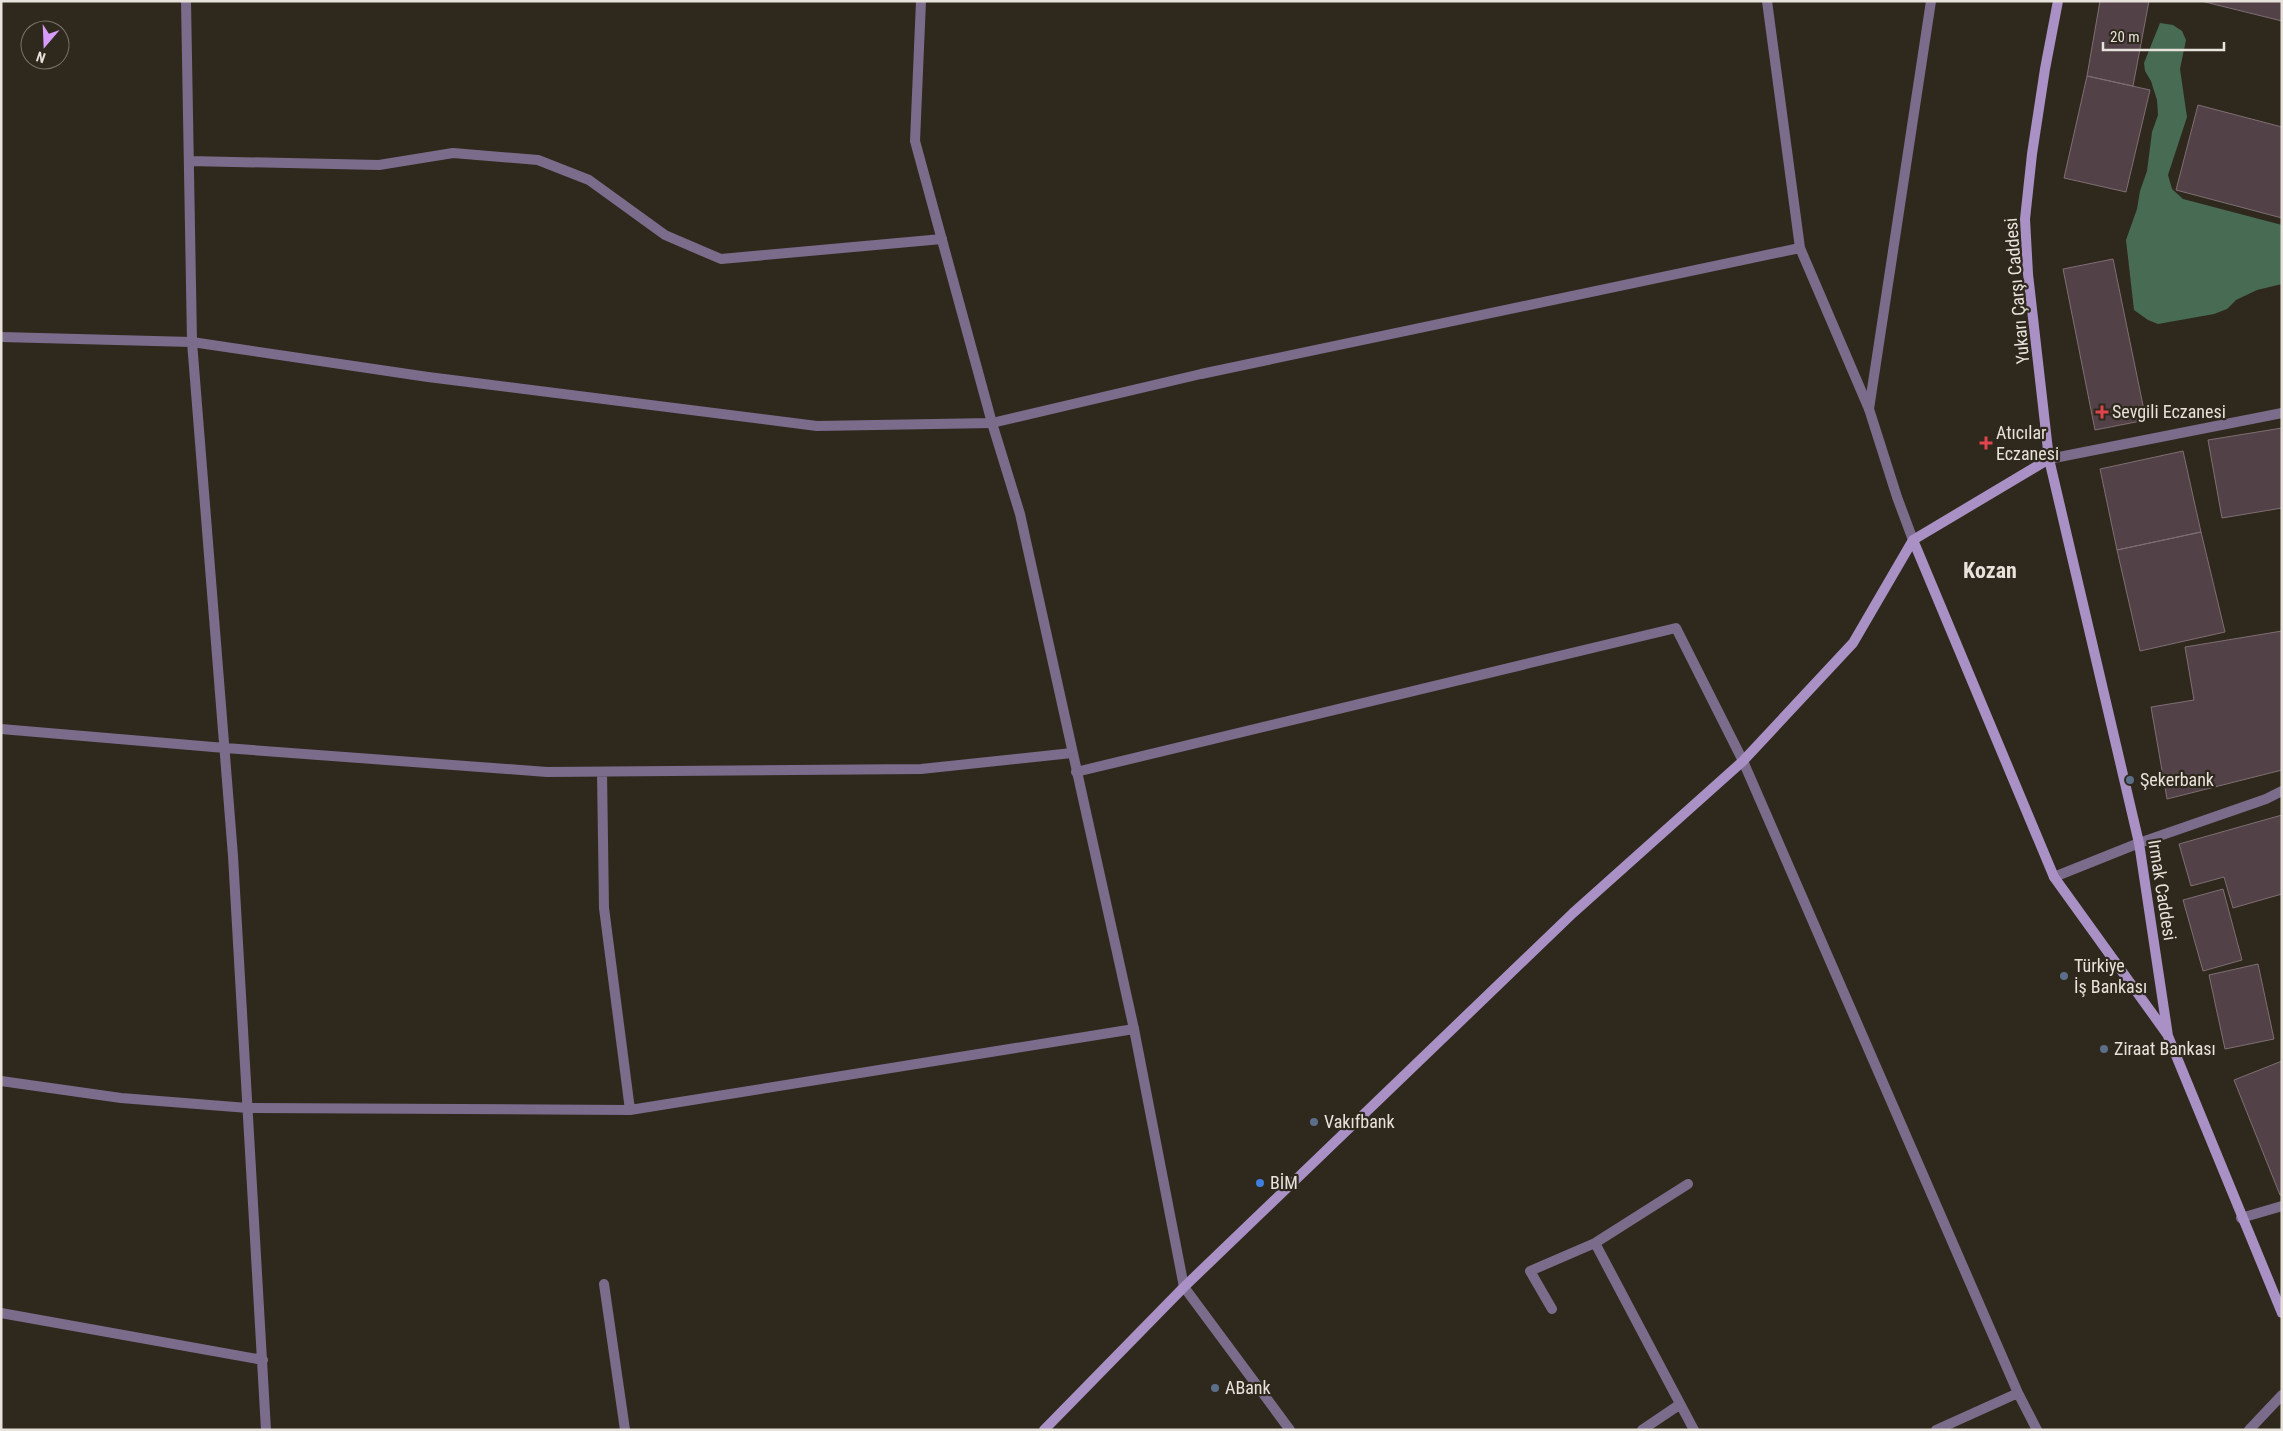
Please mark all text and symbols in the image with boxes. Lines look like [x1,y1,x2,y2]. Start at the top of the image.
north arrow [20,20,70,70]
scale bar [2103,20,2224,52]
text: 20 m [2110,28,2140,46]
text: N [34,48,47,66]
street label: Yukarı Çarşı Caddesi [2000,217,2033,365]
place label: Sevgili Eczanesi [2112,401,2226,422]
marker: Sevgili Eczanesi [2096,406,2108,418]
place label: Atıcılar Eczanesi [1996,422,2059,464]
marker: Atıcılar Eczanesi [1980,437,1992,449]
district label: Kozan [1963,558,2017,583]
place label: Şekerbank [2140,769,2214,790]
marker: Şekerbank [2124,774,2136,786]
street label: Irmak Caddesi [2144,838,2181,942]
place label: Türkiye İş Bankası [2074,955,2147,997]
marker: Türkiye İş Bankası [2058,970,2070,982]
place label: Ziraat Bankası [2114,1038,2216,1059]
marker: Ziraat Bankası [2098,1043,2110,1055]
place label: Vakıfbank [1324,1111,1395,1132]
marker: Vakıfbank [1308,1116,1320,1128]
place label: BİM [1270,1172,1298,1193]
marker: BİM [1254,1177,1266,1189]
place label: ABank [1225,1377,1271,1398]
marker: ABank [1209,1382,1221,1394]

